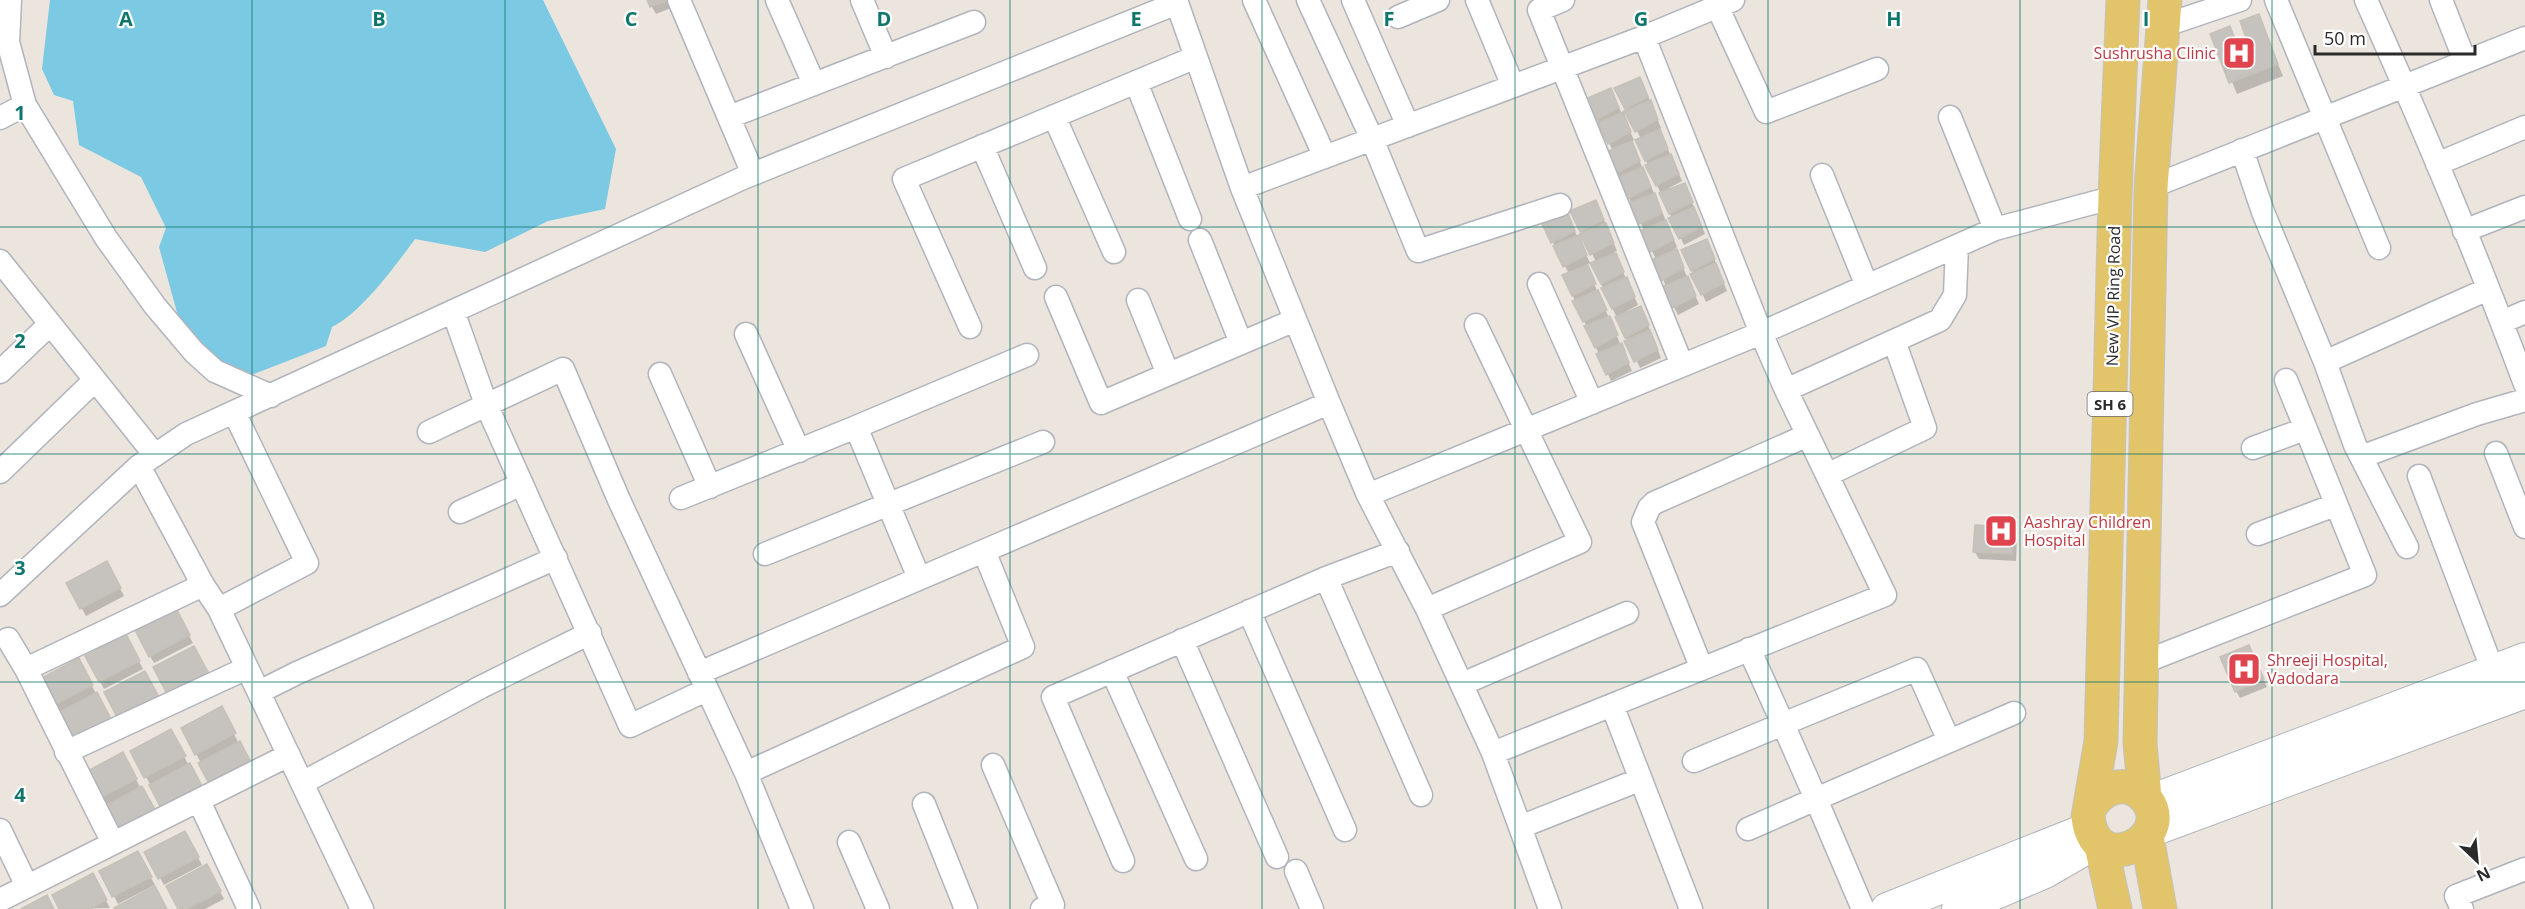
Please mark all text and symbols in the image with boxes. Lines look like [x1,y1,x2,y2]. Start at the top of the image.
text: A [119,5,133,32]
text: B [372,5,386,32]
text: C [625,5,638,32]
text: D [877,5,891,32]
text: E [1130,5,1142,32]
text: F [1384,5,1394,32]
text: G [1634,5,1648,32]
text: H [1886,5,1902,32]
text: I [2143,5,2149,32]
scale bar [2315,18,2476,56]
text: 50 m [2324,26,2366,50]
hospital icon: Sushrusha Clinic [2221,35,2257,71]
place label: Sushrusha Clinic [2093,42,2216,64]
text: 1 [14,99,26,126]
street label: New VIP Ring Road [2101,226,2125,366]
text: 2 [14,327,26,354]
road number: SH 6 [2088,392,2132,416]
place label: Aashray Children Hospital [2024,511,2151,551]
hospital icon: Aashray Children Hospital [1983,513,2019,549]
text: 3 [14,554,26,581]
place label: Shreeji Hospital, Vadodara [2267,649,2388,689]
hospital icon: Shreeji Hospital, Vadodara [2226,651,2262,687]
text: 4 [14,781,26,808]
north arrow [2447,831,2507,891]
text: N [2473,862,2494,887]

